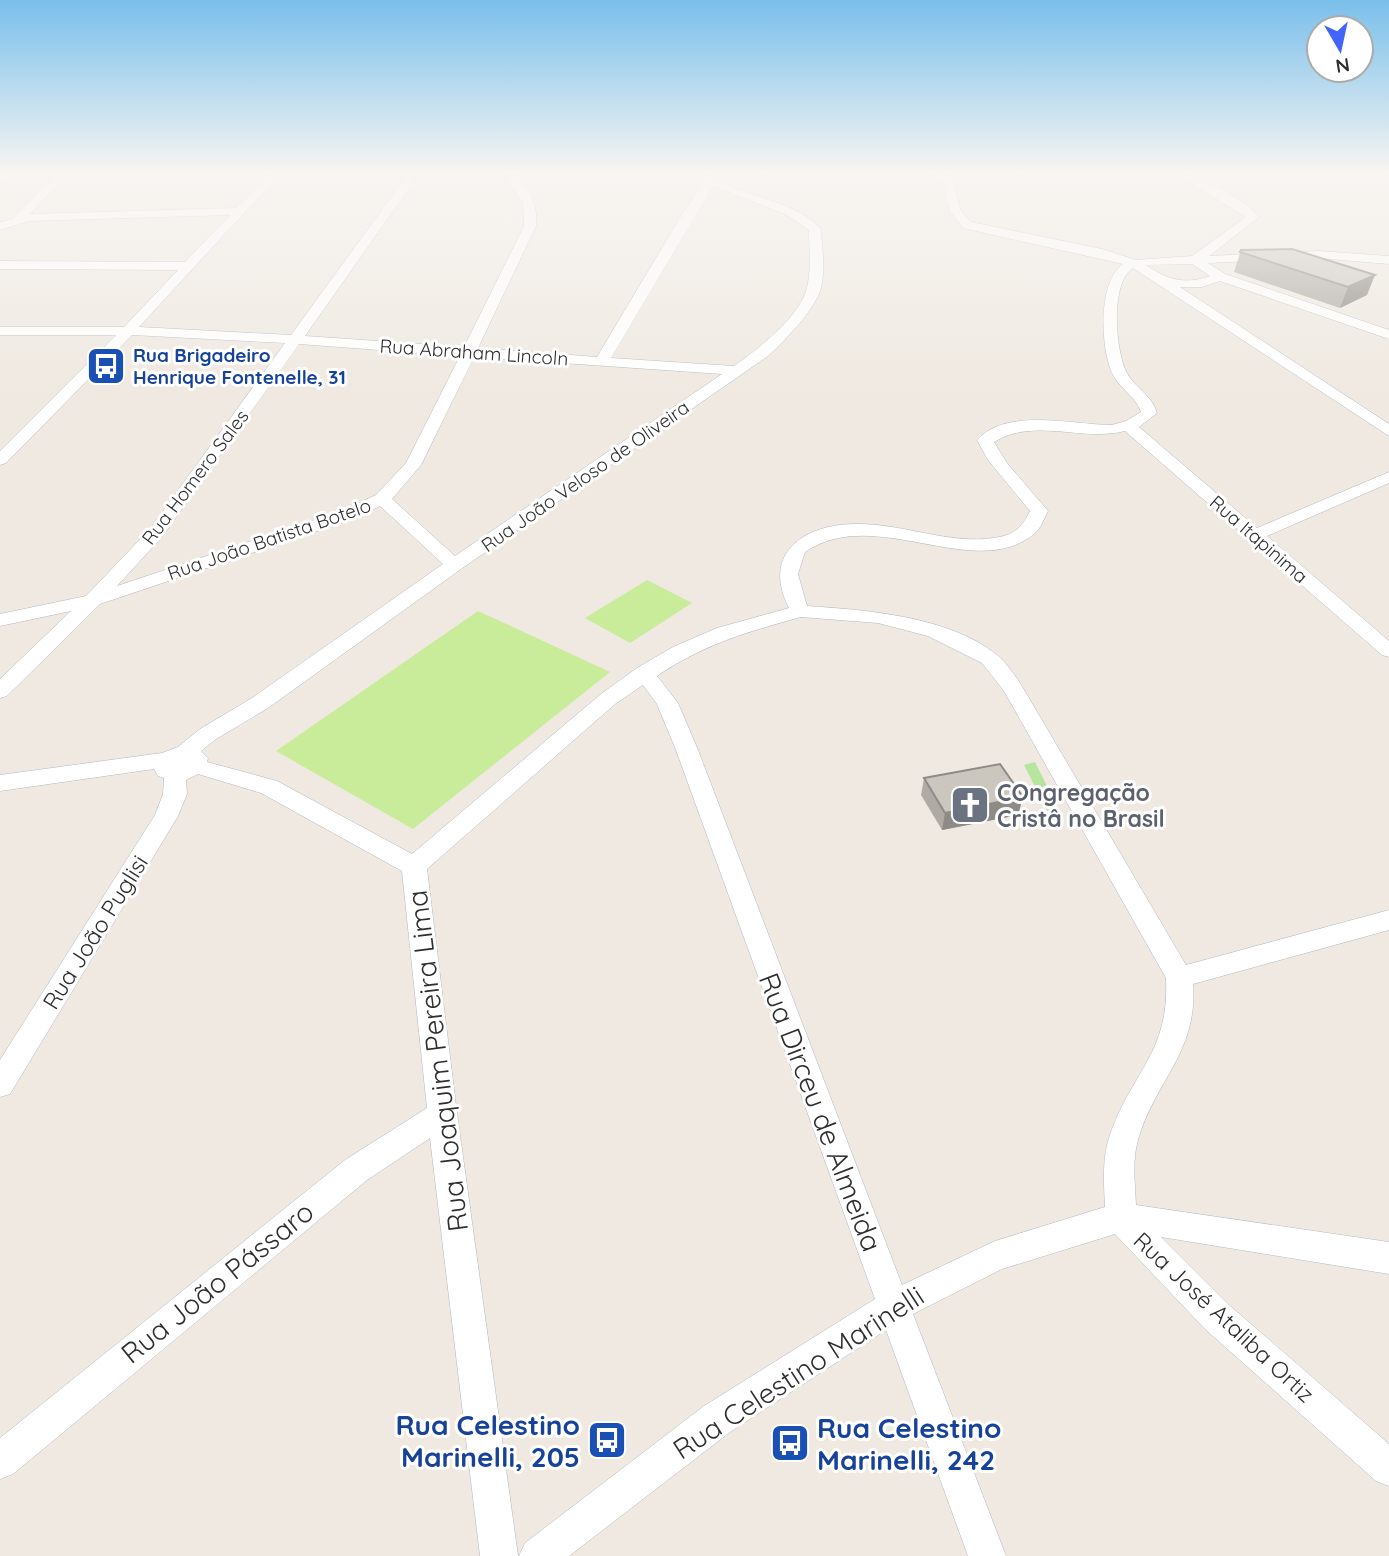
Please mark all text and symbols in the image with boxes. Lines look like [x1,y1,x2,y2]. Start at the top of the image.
north arrow [1305,14,1375,84]
text: N [1334,53,1351,79]
street label: Rua Abraham Lincoln [379,333,569,371]
place label: Rua Brigadeiro Henrique Fontenelle, 31 [133,343,346,389]
bus stop icon: Rua Brigadeiro Henrique Fontenelle, 31 [85,345,127,387]
street label: Rua João Veloso de Oliveira [476,395,694,557]
street label: Rua Homero Sales [136,405,254,549]
street label: Rua Itapinima [1205,490,1313,588]
street label: Rua João Batista Botelo [164,493,374,585]
place label: COngregação Cristâ no Brasil [997,778,1165,833]
church icon: COngregação Cristâ no Brasil [949,784,991,826]
street label: Rua João Puglisi [36,850,154,1014]
street label: Rua Joaquim Pereira Lima [399,888,475,1234]
street label: Rua Dirceu de Almeida [752,968,890,1256]
street label: Rua João Pássaro [114,1194,320,1370]
street label: Rua José Ataliba Ortiz [1128,1226,1320,1408]
street label: Rua Celestino Marinelli [666,1278,930,1466]
place label: Rua Celestino Marinelli, 205 [396,1407,580,1474]
place label: Rua Celestino Marinelli, 242 [817,1410,1001,1477]
bus stop icon: Rua Celestino Marinelli, 205 [586,1419,628,1461]
bus stop icon: Rua Celestino Marinelli, 242 [769,1422,811,1464]

